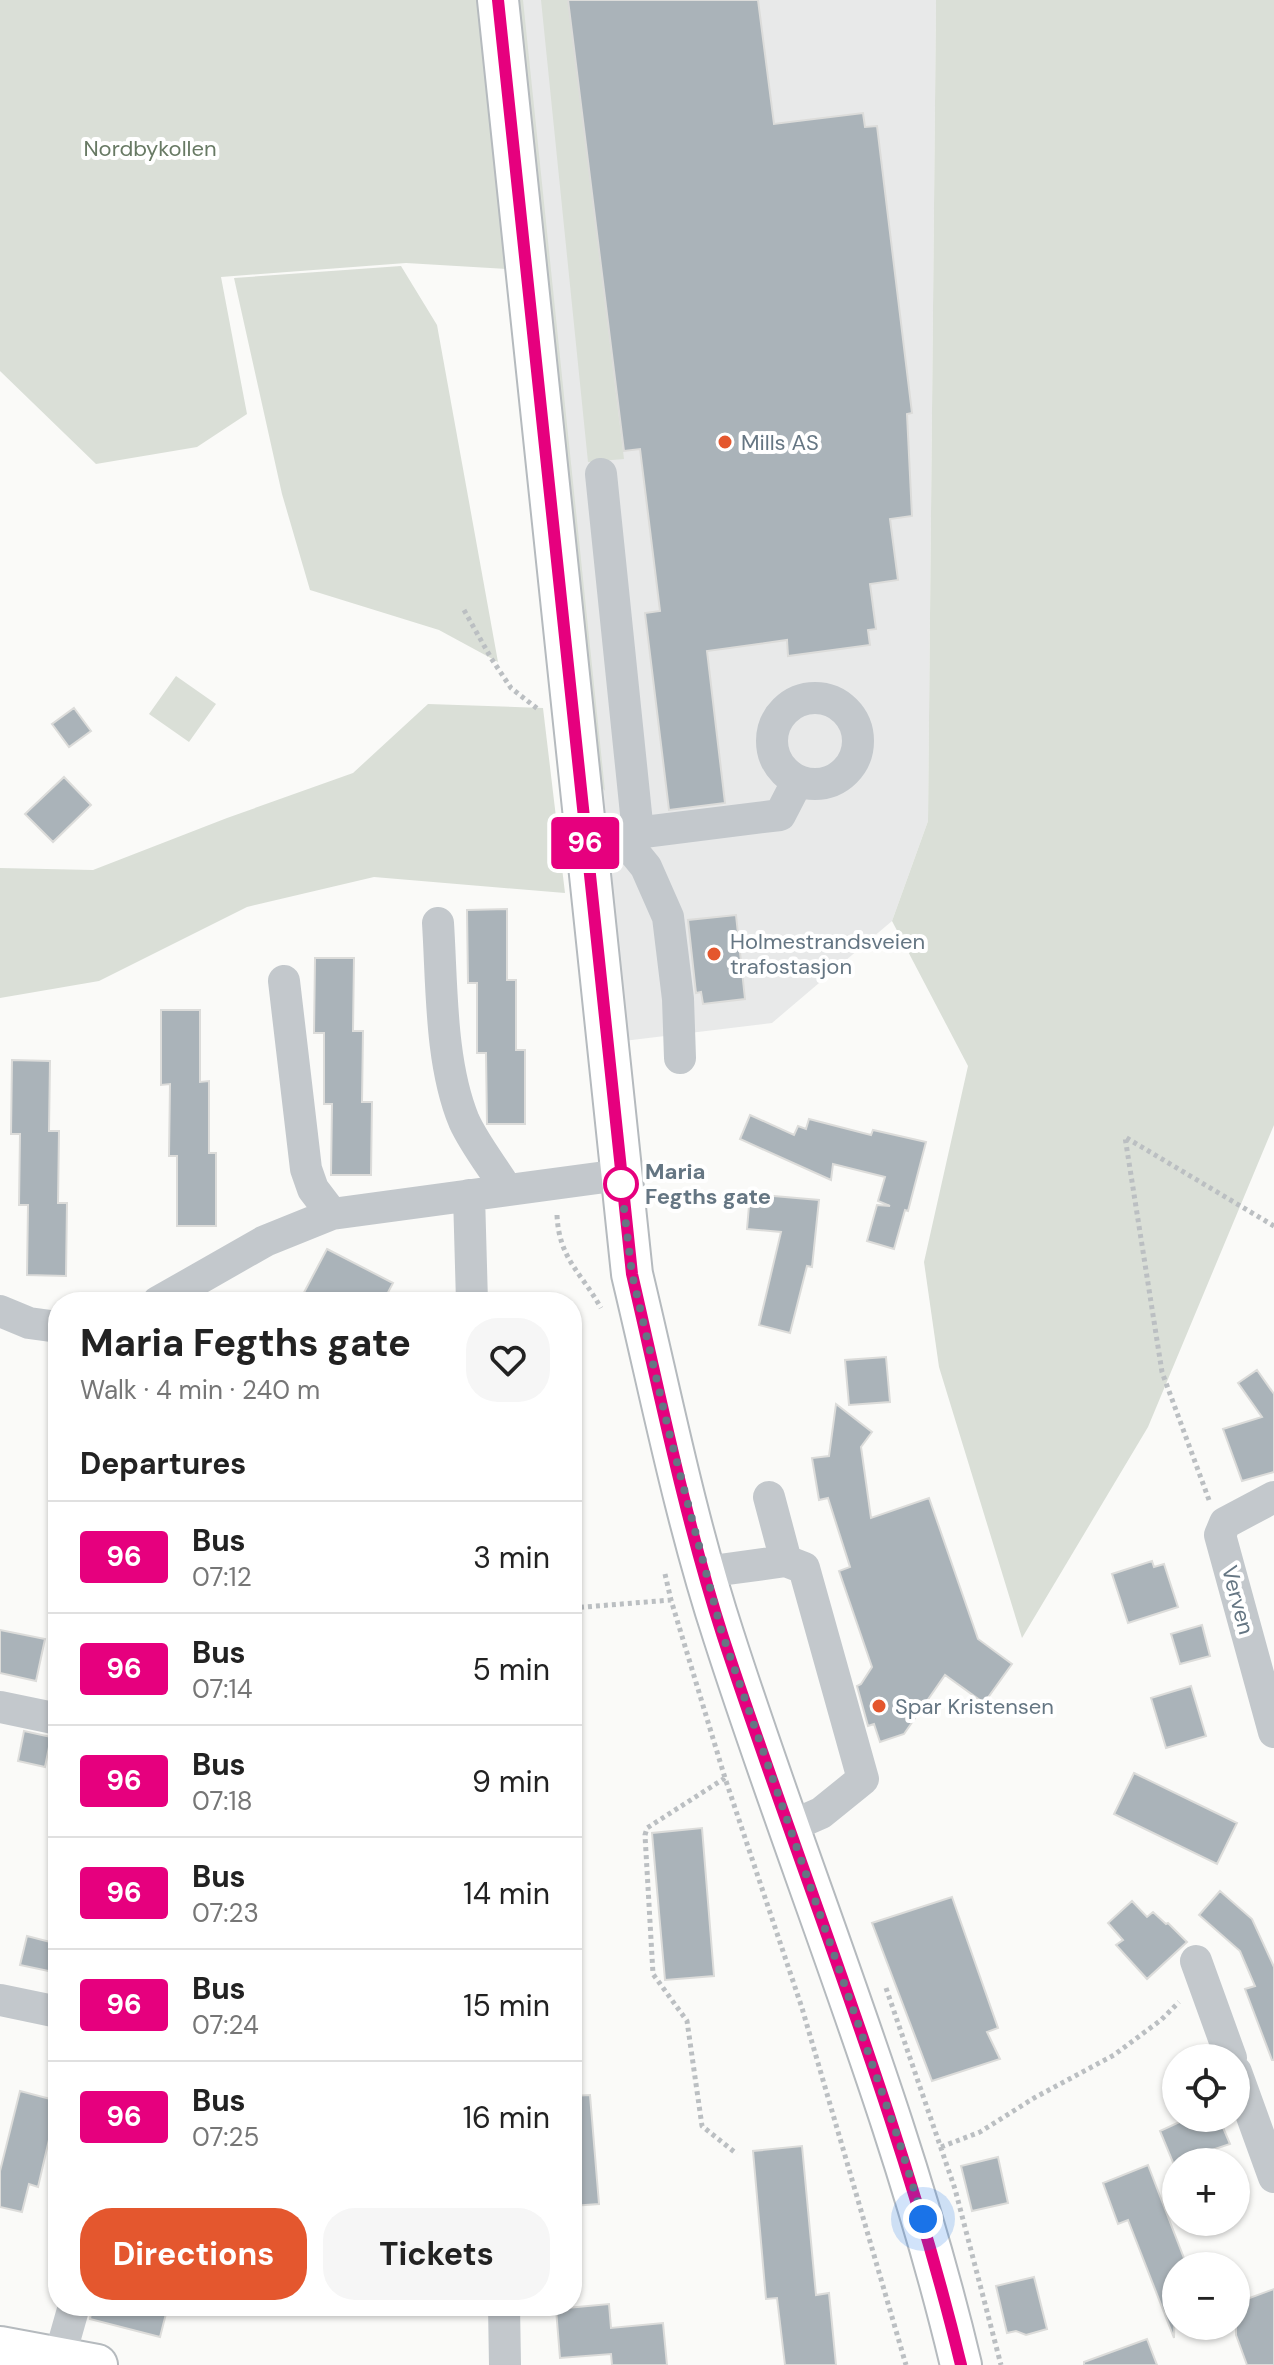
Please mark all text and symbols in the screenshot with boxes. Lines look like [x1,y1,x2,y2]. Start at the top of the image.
park label: Nordbykollen [83,134,217,163]
place label: Mills AS [741,428,819,457]
marker: Mills AS [716,433,734,451]
line badge: 96 [549,817,621,869]
text: 96 [567,824,603,861]
place label: Holmestrandsveien trafostasjon [730,927,925,981]
marker: Holmestrandsveien trafostasjon [705,945,723,963]
place label: Maria Fegths gate [645,1157,771,1211]
marker: Maria Fegths gate [604,1167,638,1201]
text: Maria Fegths gate [80,1318,411,1368]
button: heart [466,1318,550,1402]
text: Walk · 4 min · 240 m [80,1373,320,1407]
text: Departures [80,1444,246,1483]
text: Bus [192,1521,246,1560]
text: 96 [106,1538,142,1575]
text: 3 min [473,1538,550,1577]
text: 07:12 [192,1560,252,1594]
street label: Verven [1215,1562,1261,1638]
text: Bus [192,1633,246,1672]
text: 96 [106,1650,142,1687]
text: 5 min [473,1650,550,1689]
text: 07:14 [192,1672,252,1706]
place label: Spar Kristensen [895,1692,1054,1721]
marker: Spar Kristensen [870,1697,888,1715]
text: Bus [192,1745,246,1784]
text: 96 [106,1762,142,1799]
text: 9 min [472,1762,550,1801]
text: 07:18 [192,1784,252,1818]
text: Bus [192,1857,246,1896]
text: 96 [106,1874,142,1911]
text: 14 min [463,1874,550,1913]
text: 07:23 [192,1896,259,1930]
text: Bus [192,1969,246,2008]
text: 96 [106,1986,142,2023]
text: 15 min [463,1986,550,2025]
text: 07:24 [192,2008,259,2042]
map controls [1162,2044,1250,2340]
button: locate [1162,2044,1250,2132]
text: Bus [192,2081,246,2120]
text: 96 [106,2098,142,2135]
text: 16 min [463,2098,550,2137]
text: 07:25 [192,2120,259,2154]
button: + [1162,2148,1250,2236]
your location [903,2199,943,2239]
button: Directions [80,2208,307,2300]
button: Tickets [323,2208,550,2300]
button: − [1162,2252,1250,2340]

